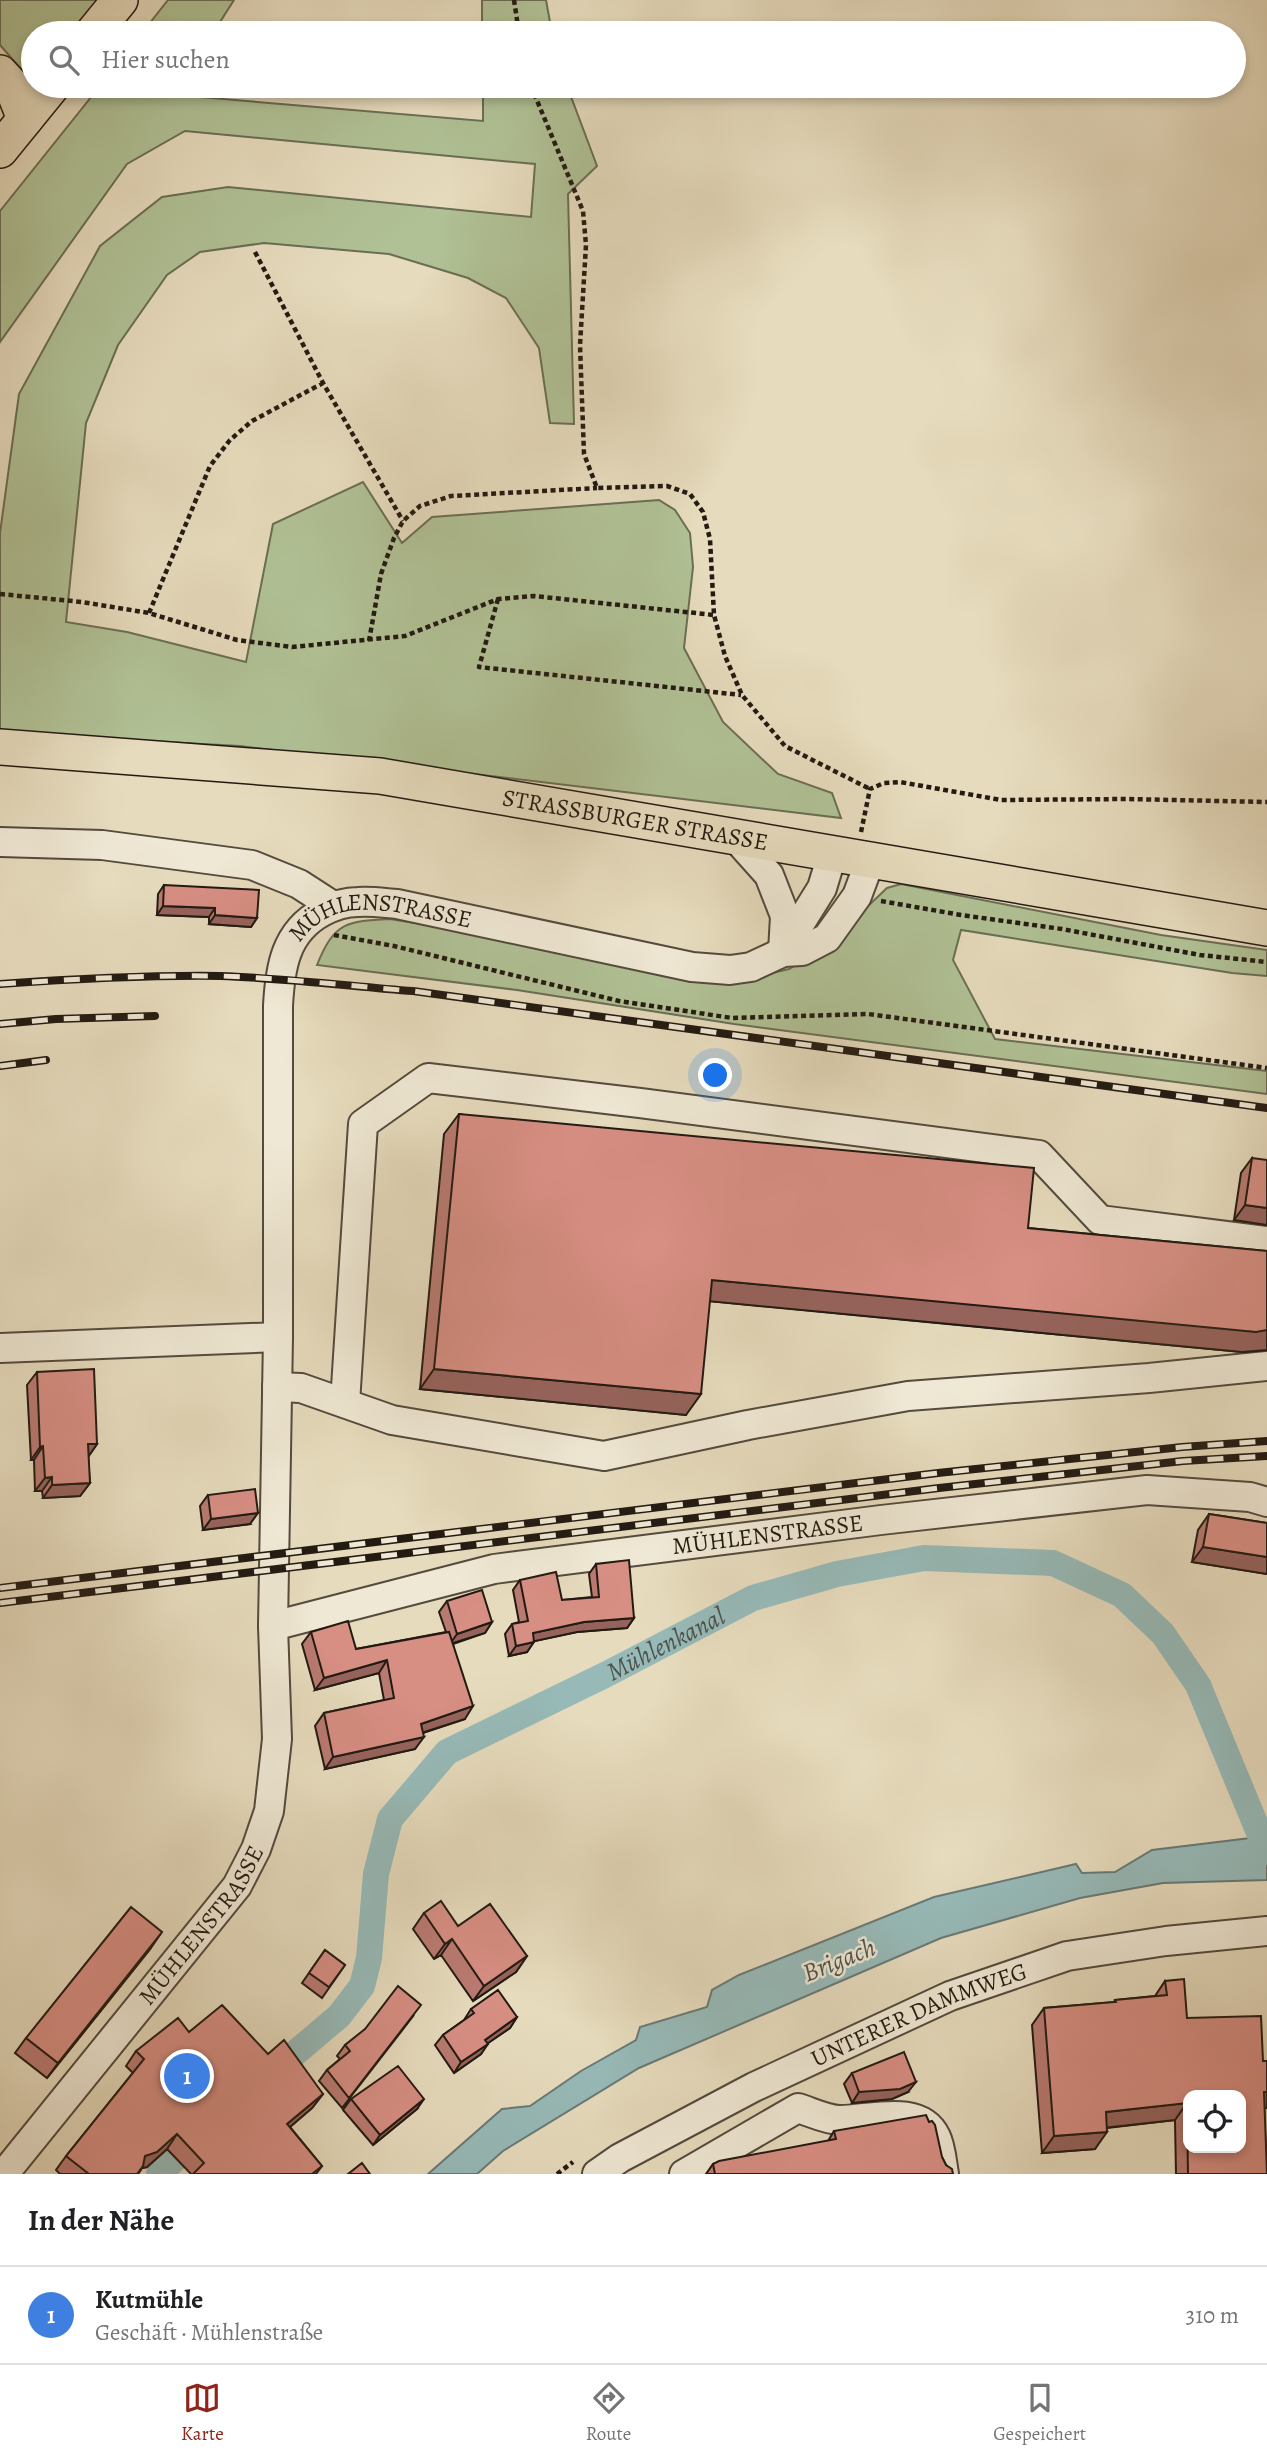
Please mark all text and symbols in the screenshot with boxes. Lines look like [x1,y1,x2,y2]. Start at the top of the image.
search box [21,21,1246,98]
icon: search [45,41,83,79]
text: Hier suchen [101,42,230,77]
street label: STRASSBURGER STRASSE [500,781,770,858]
street label: MÜHLENSTRASSE [281,886,475,948]
your location [698,1058,732,1092]
street label: MÜHLENSTRASSE [670,1506,865,1562]
water label: Mühlenkanal [600,1598,731,1689]
street label: MÜHLENSTRASSE [131,1840,271,2012]
water label: Brigach [797,1930,881,1990]
street label: UNTERER DAMMWEG [806,1955,1031,2074]
pin: 1 [164,2050,210,2102]
map controls [1183,2090,1246,2153]
button: locate [1183,2090,1246,2153]
text: In der Nähe [28,2200,174,2240]
text: Kutmühle [95,2282,203,2317]
text: 1 [47,2300,55,2331]
text: 310 m [1186,2300,1239,2331]
text: Geschäft · Mühlenstraße [95,2317,323,2348]
tab: Karte [181,2379,224,2447]
tab: Route [586,2379,631,2447]
tab: Gespeichert [993,2379,1086,2447]

